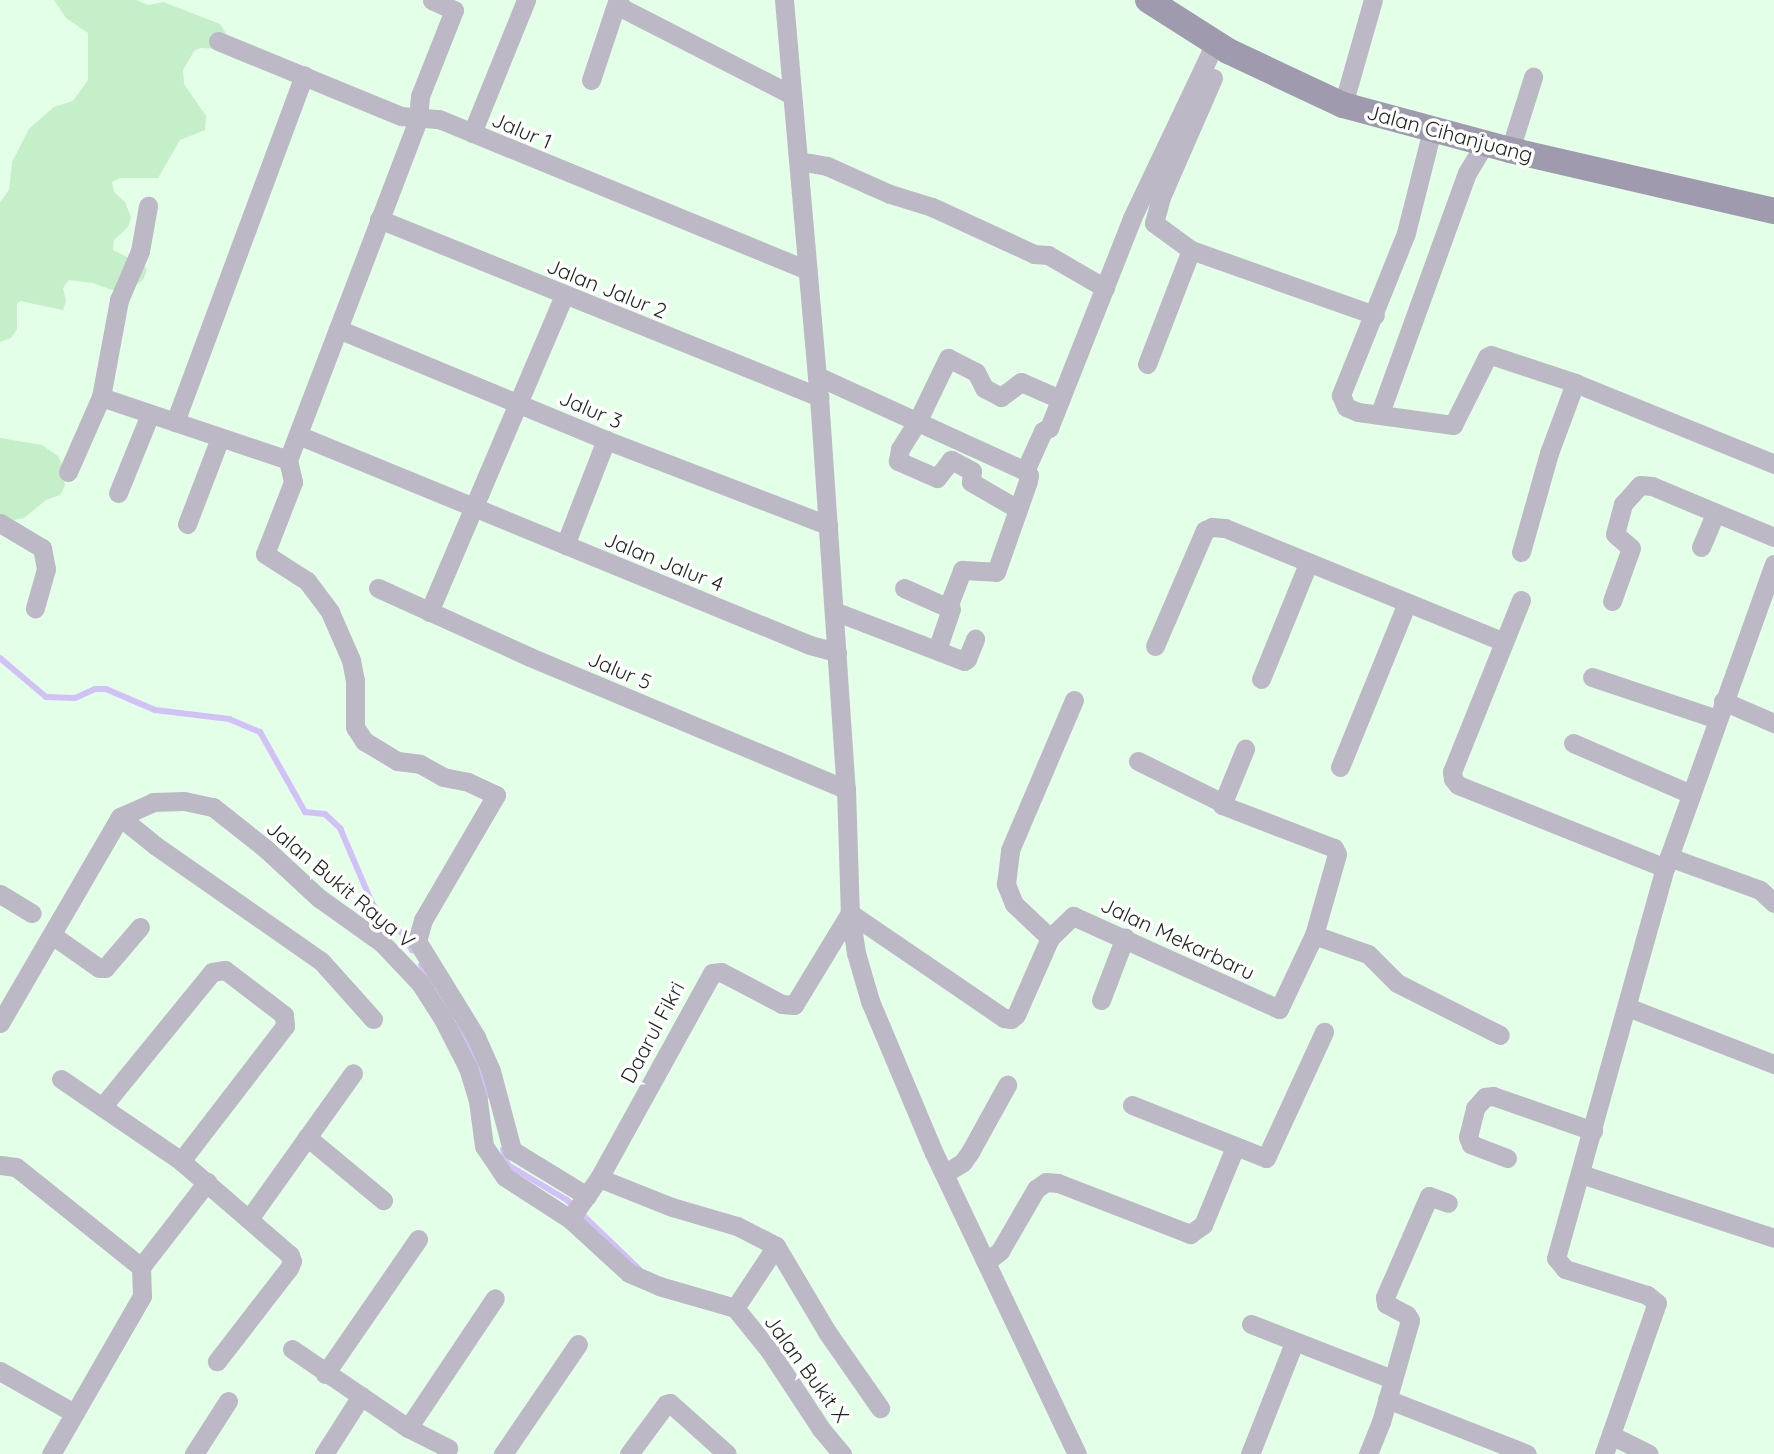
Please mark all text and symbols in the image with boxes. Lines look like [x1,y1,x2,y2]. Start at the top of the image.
street label: Jalan Cihanjuang [1364,99,1536,167]
street label: Jalur 1 [488,106,556,154]
street label: Jalan Jalur 2 [543,253,671,323]
street label: Jalur 3 [556,384,626,434]
street label: Jalan Jalur 4 [601,526,727,596]
street label: Jalur 5 [584,645,656,695]
street label: Jalan Bukit Raya V [262,815,420,953]
street label: Jalan Mekarbaru [1097,891,1259,985]
street label: Daarul Fikri [615,977,689,1087]
street label: Jalan Bukit X [759,1309,855,1427]

